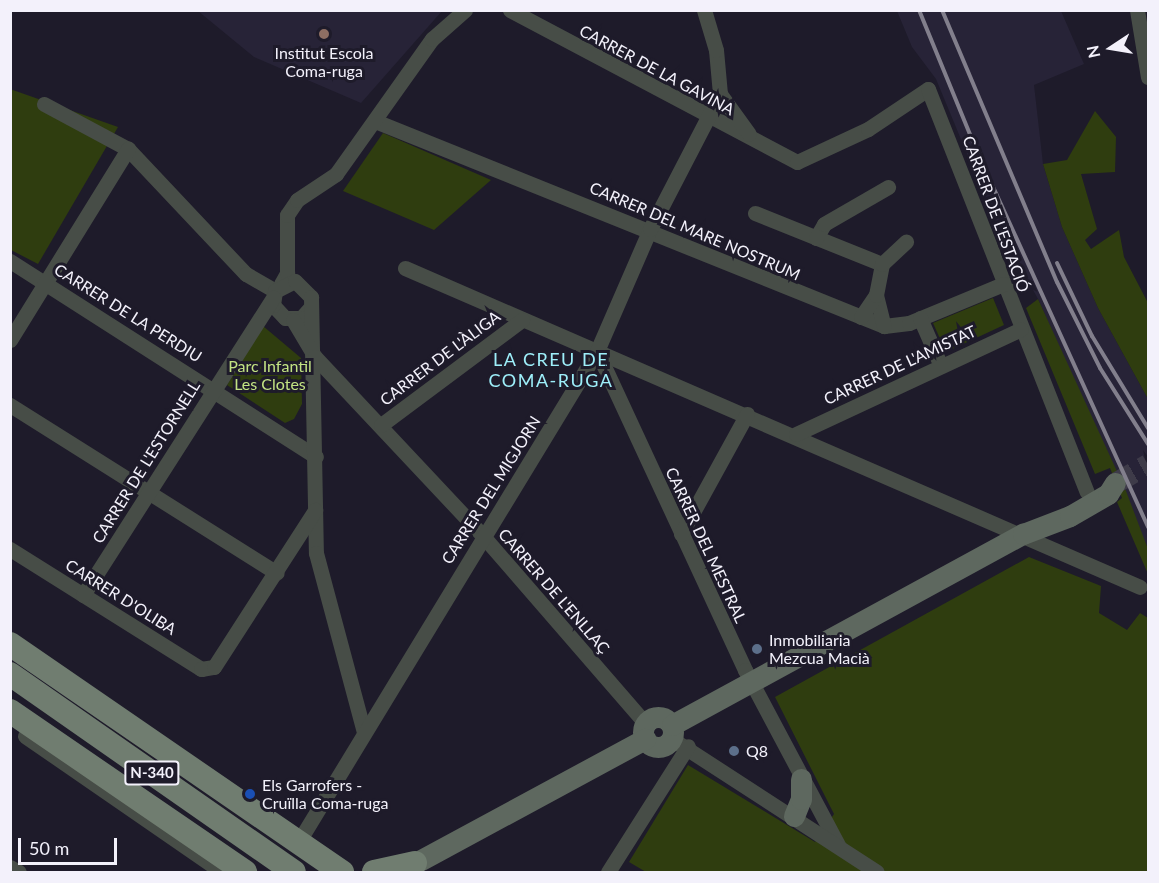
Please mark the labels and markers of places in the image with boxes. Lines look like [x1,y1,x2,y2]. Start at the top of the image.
marker: Institut Escola Coma-ruga [317,27,331,41]
place label: Institut Escola Coma-ruga [275,43,373,81]
place label: Inmobiliaria Mezcua Macià [769,630,870,668]
marker: Inmobiliaria Mezcua Macià [750,642,764,656]
place label: Q8 [746,741,768,761]
marker: Q8 [727,744,741,758]
place label: Els Garrofers - Cruïlla Coma-ruga [262,775,389,813]
marker: Els Garrofers - Cruïlla Coma-ruga [243,787,257,801]

